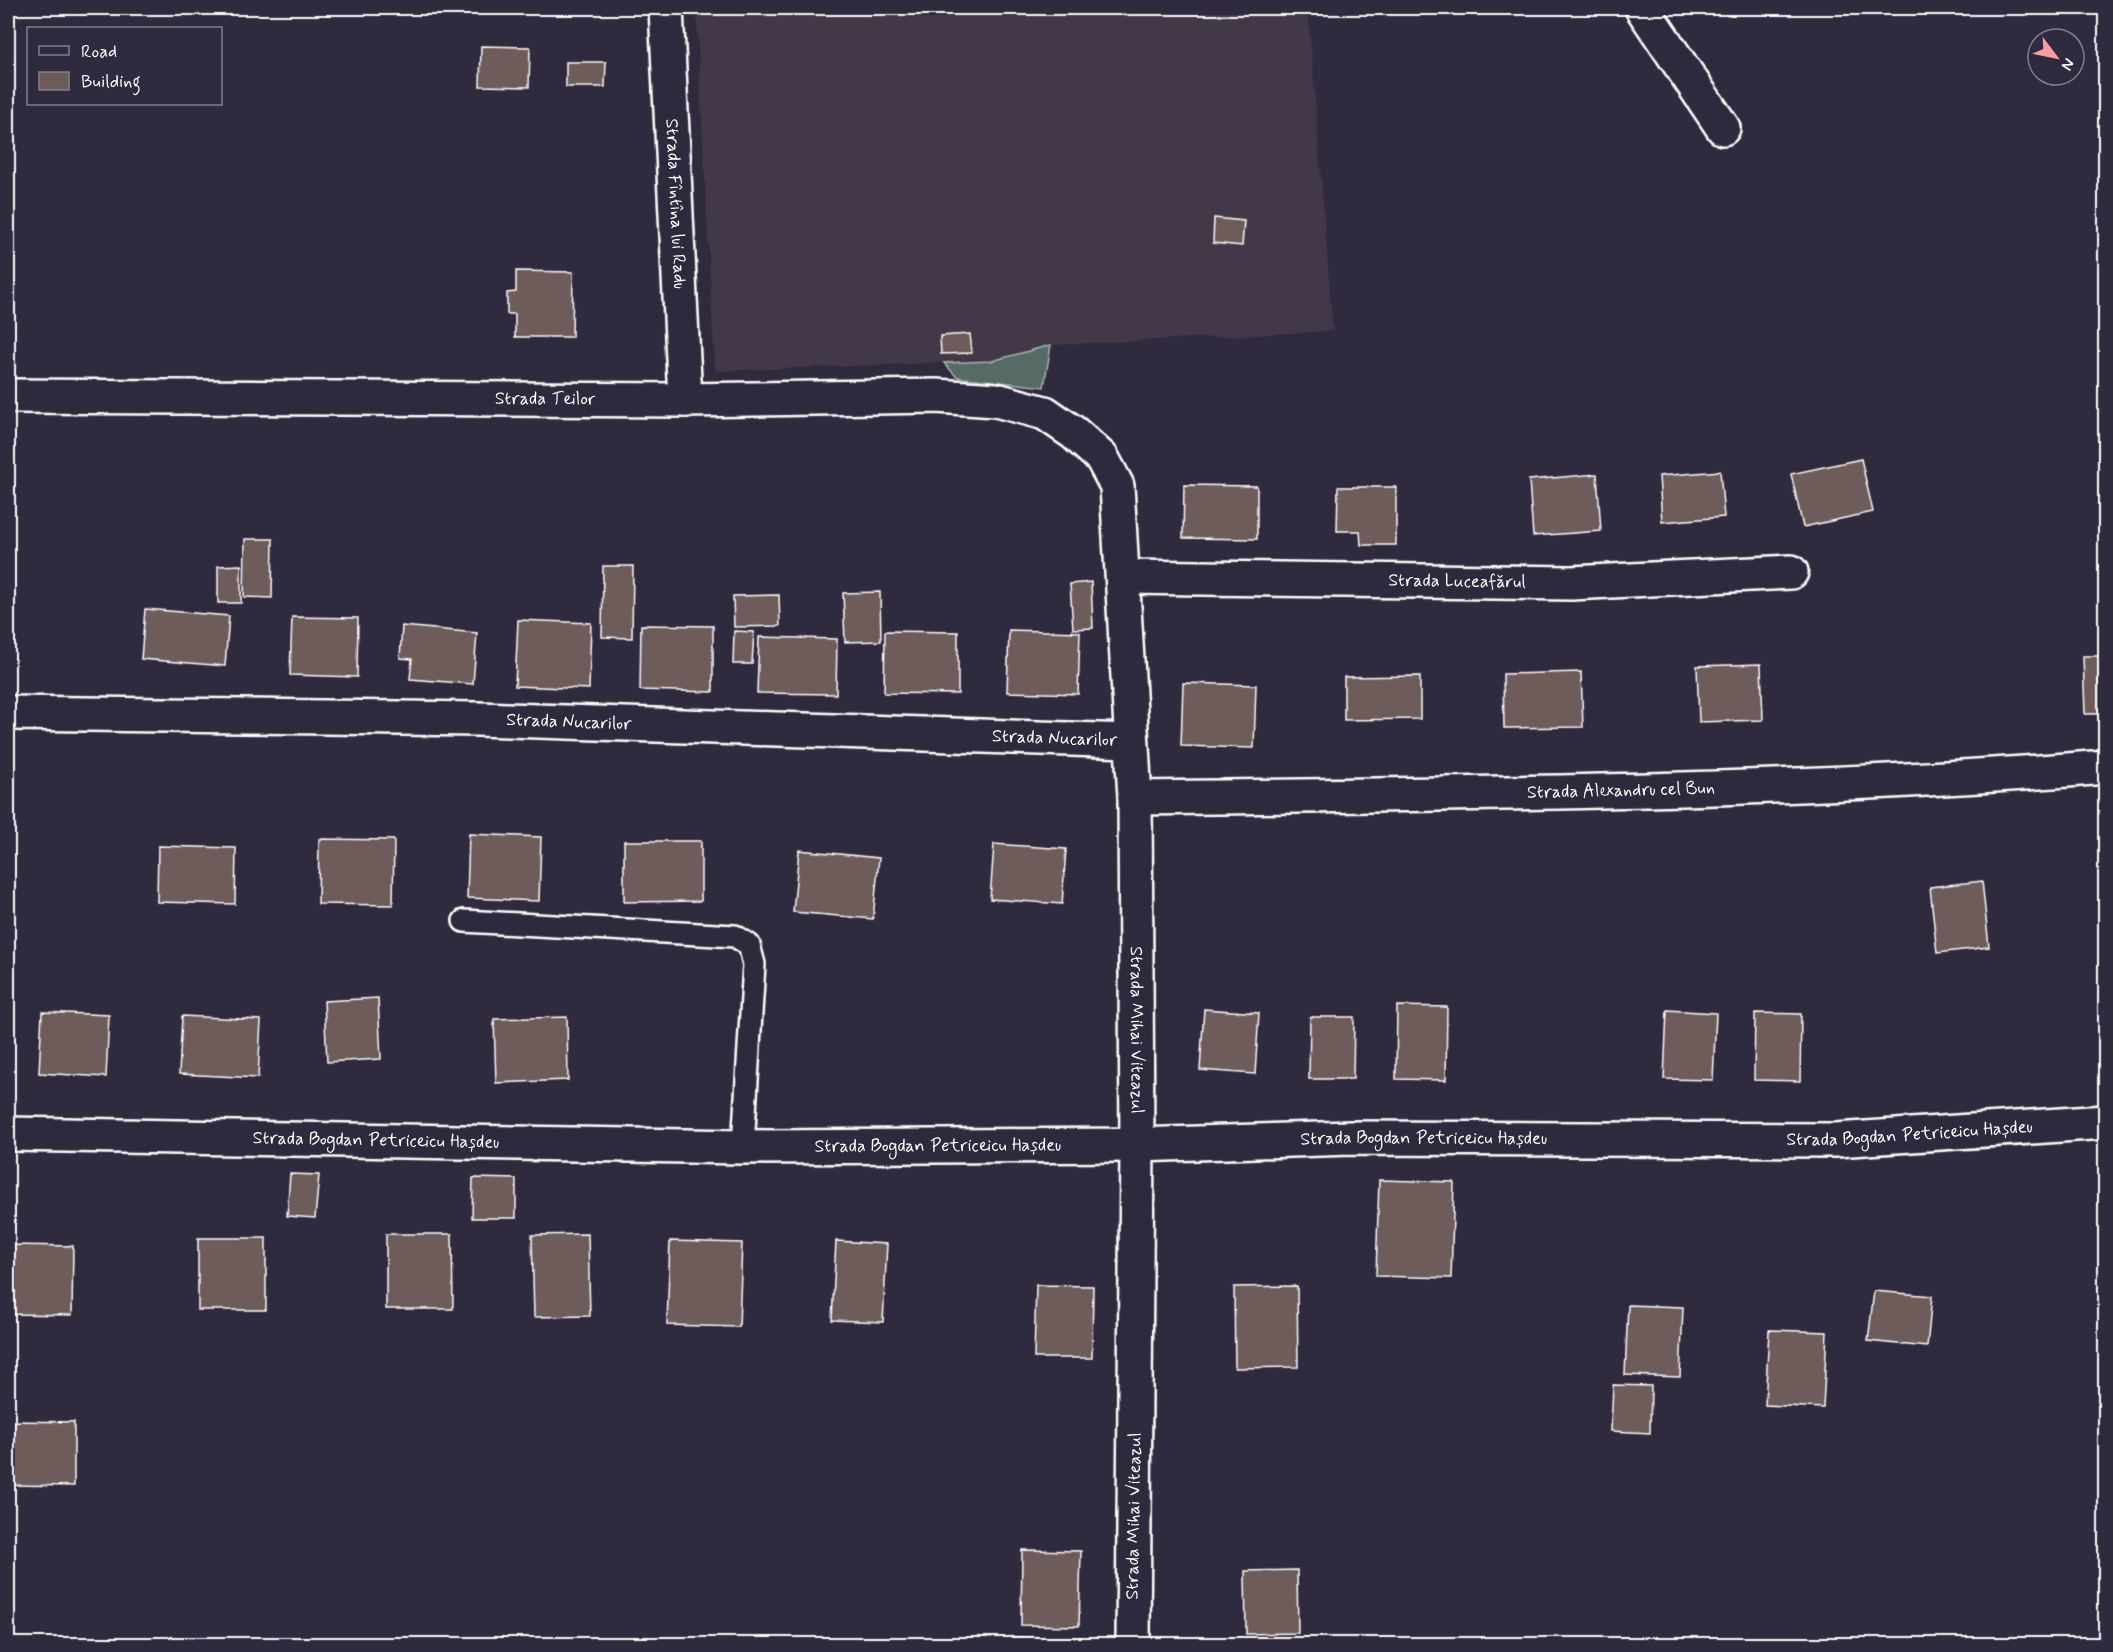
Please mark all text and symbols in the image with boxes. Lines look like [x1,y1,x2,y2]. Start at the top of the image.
legend [27,27,222,105]
north arrow [2026,27,2086,87]
text: Road [81,40,117,64]
text: N [2056,54,2079,74]
text: Building [81,70,141,96]
street label: Strada Fîntîna lui Radu [659,118,692,290]
street label: Strada Teilor [495,387,596,411]
street label: Strada Luceafărul [1388,569,1526,594]
street label: Strada Nucarilor [506,708,633,736]
street label: Strada Nucarilor [992,724,1118,753]
street label: Strada Alexandru cel Bun [1527,776,1715,805]
street label: Strada Mihai Viteazul [1124,946,1149,1114]
street label: Strada Bogdan Petriceicu Hașdeu [1786,1115,2034,1152]
street label: Strada Bogdan Petriceicu Hașdeu [252,1126,500,1155]
street label: Strada Bogdan Petriceicu Hașdeu [1300,1126,1547,1152]
street label: Strada Bogdan Petriceicu Hașdeu [814,1133,1061,1159]
street label: Strada Mihai Viteazul [1121,1432,1147,1600]

